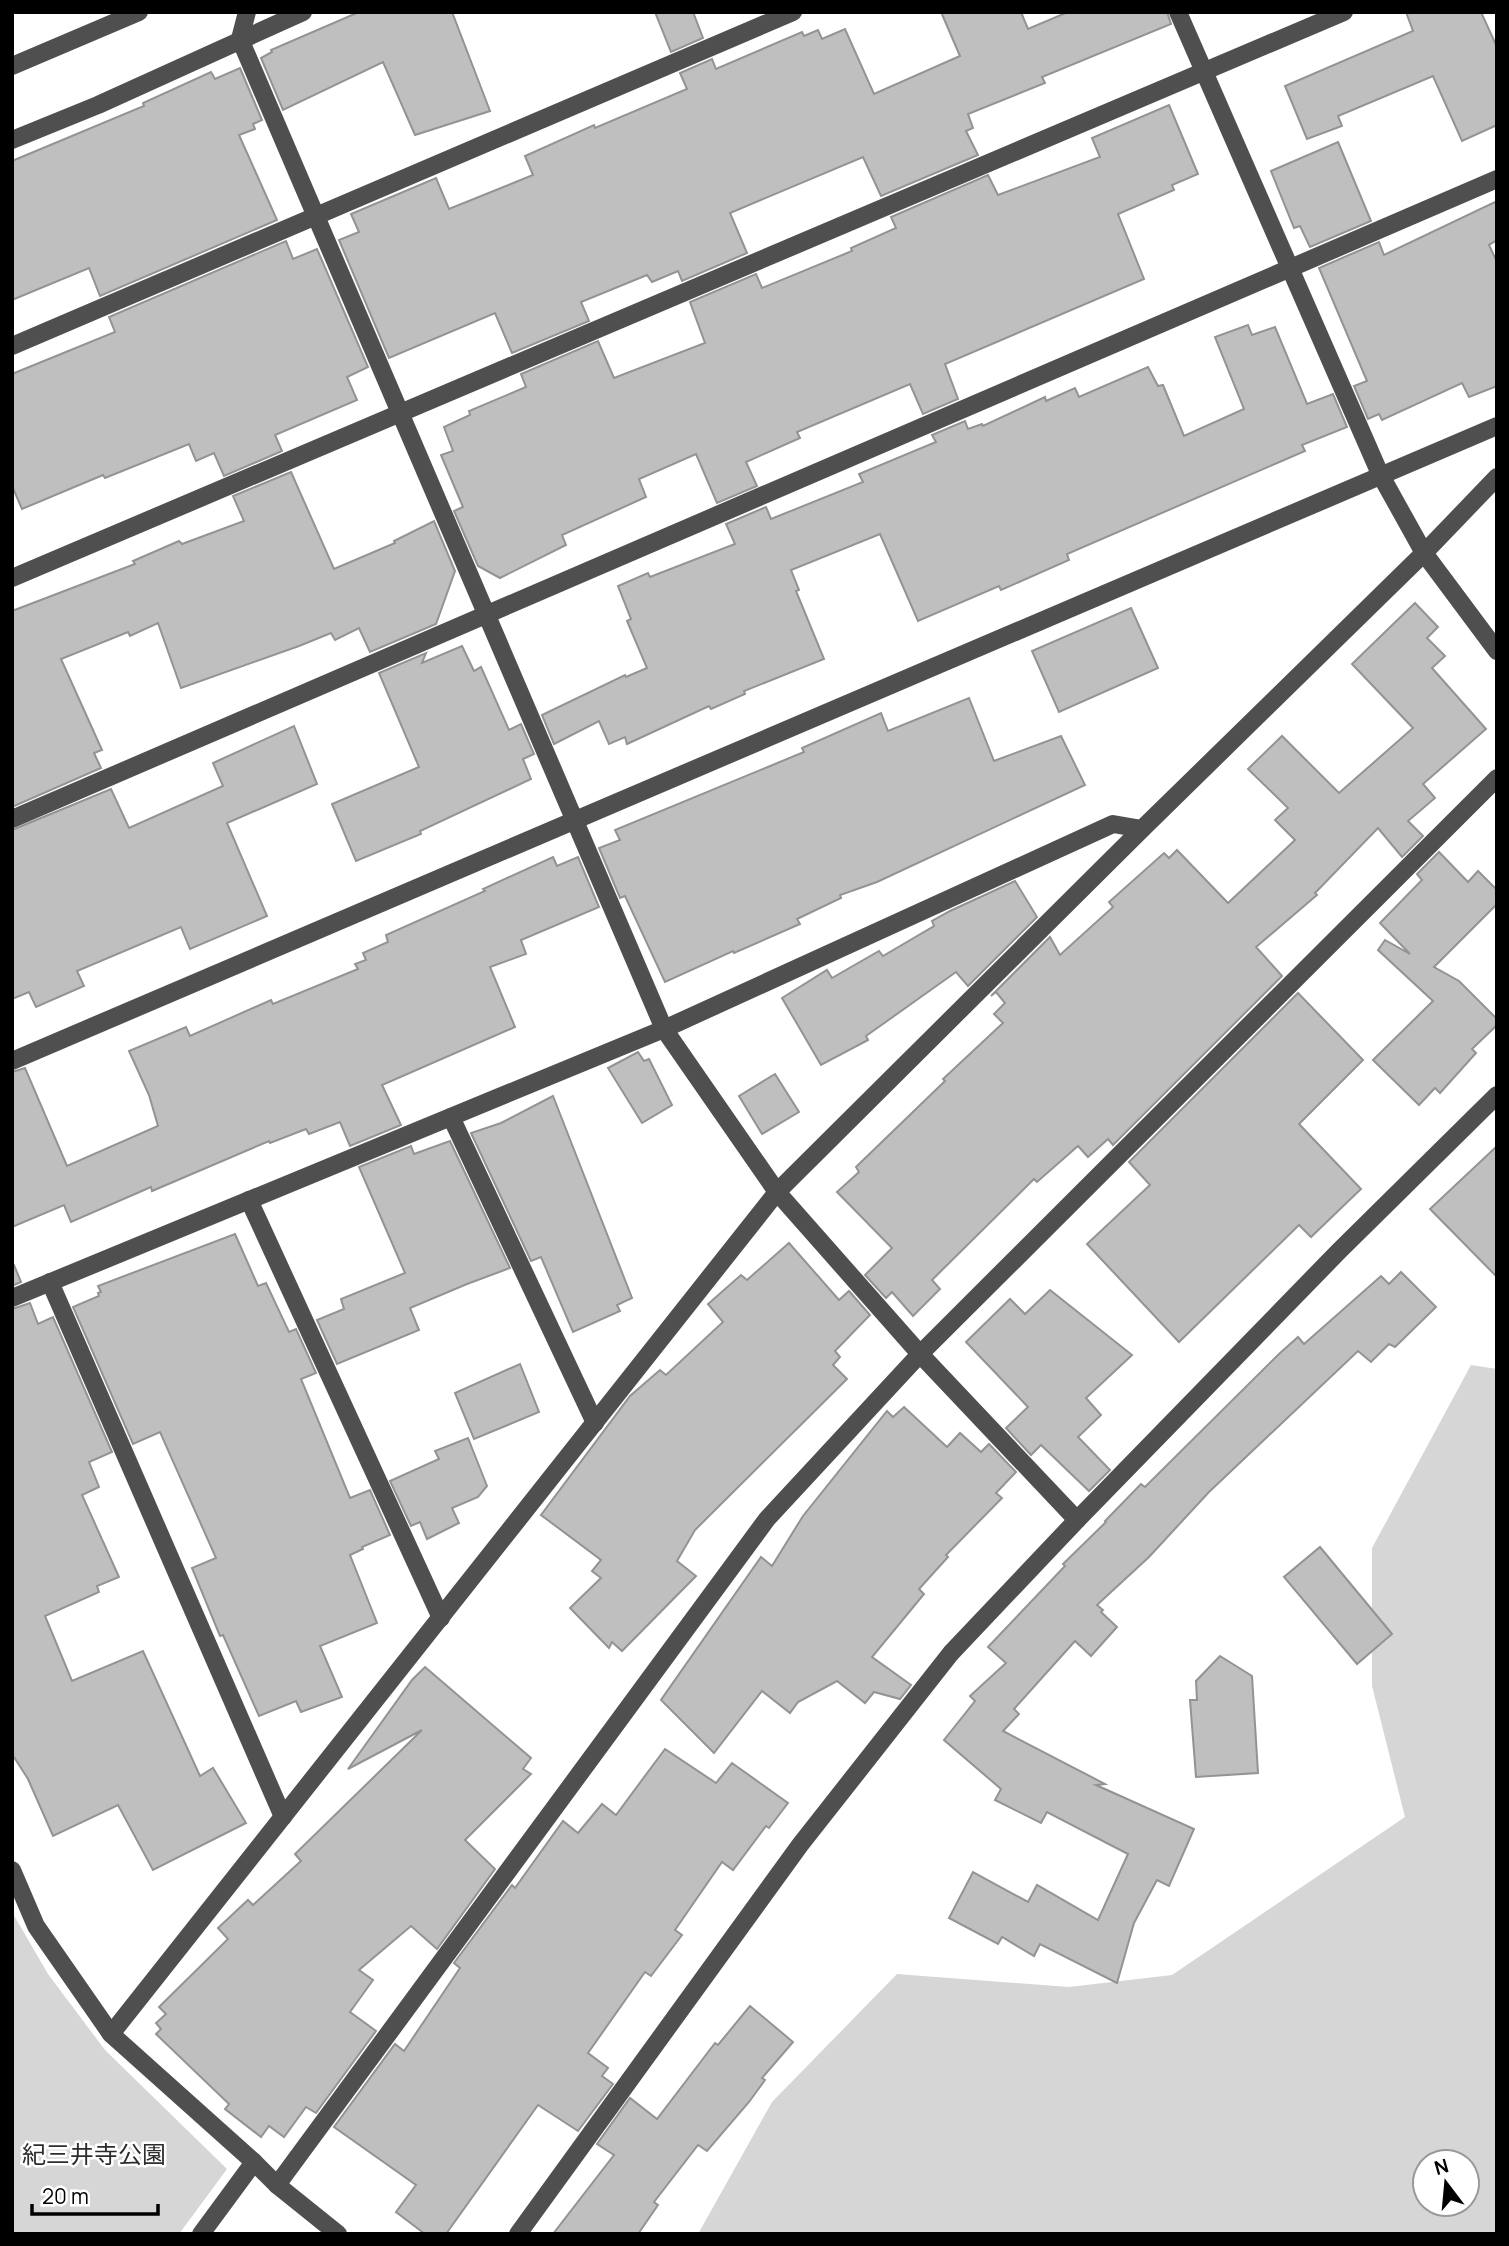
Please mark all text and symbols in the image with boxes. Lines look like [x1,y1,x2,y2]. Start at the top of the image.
park label: 紀三井寺公園 [22,2137,166,2170]
north arrow [1411,2148,1481,2218]
text: N [1431,2152,1451,2181]
scale bar [32,2172,158,2216]
text: 20 m [42,2182,89,2210]

